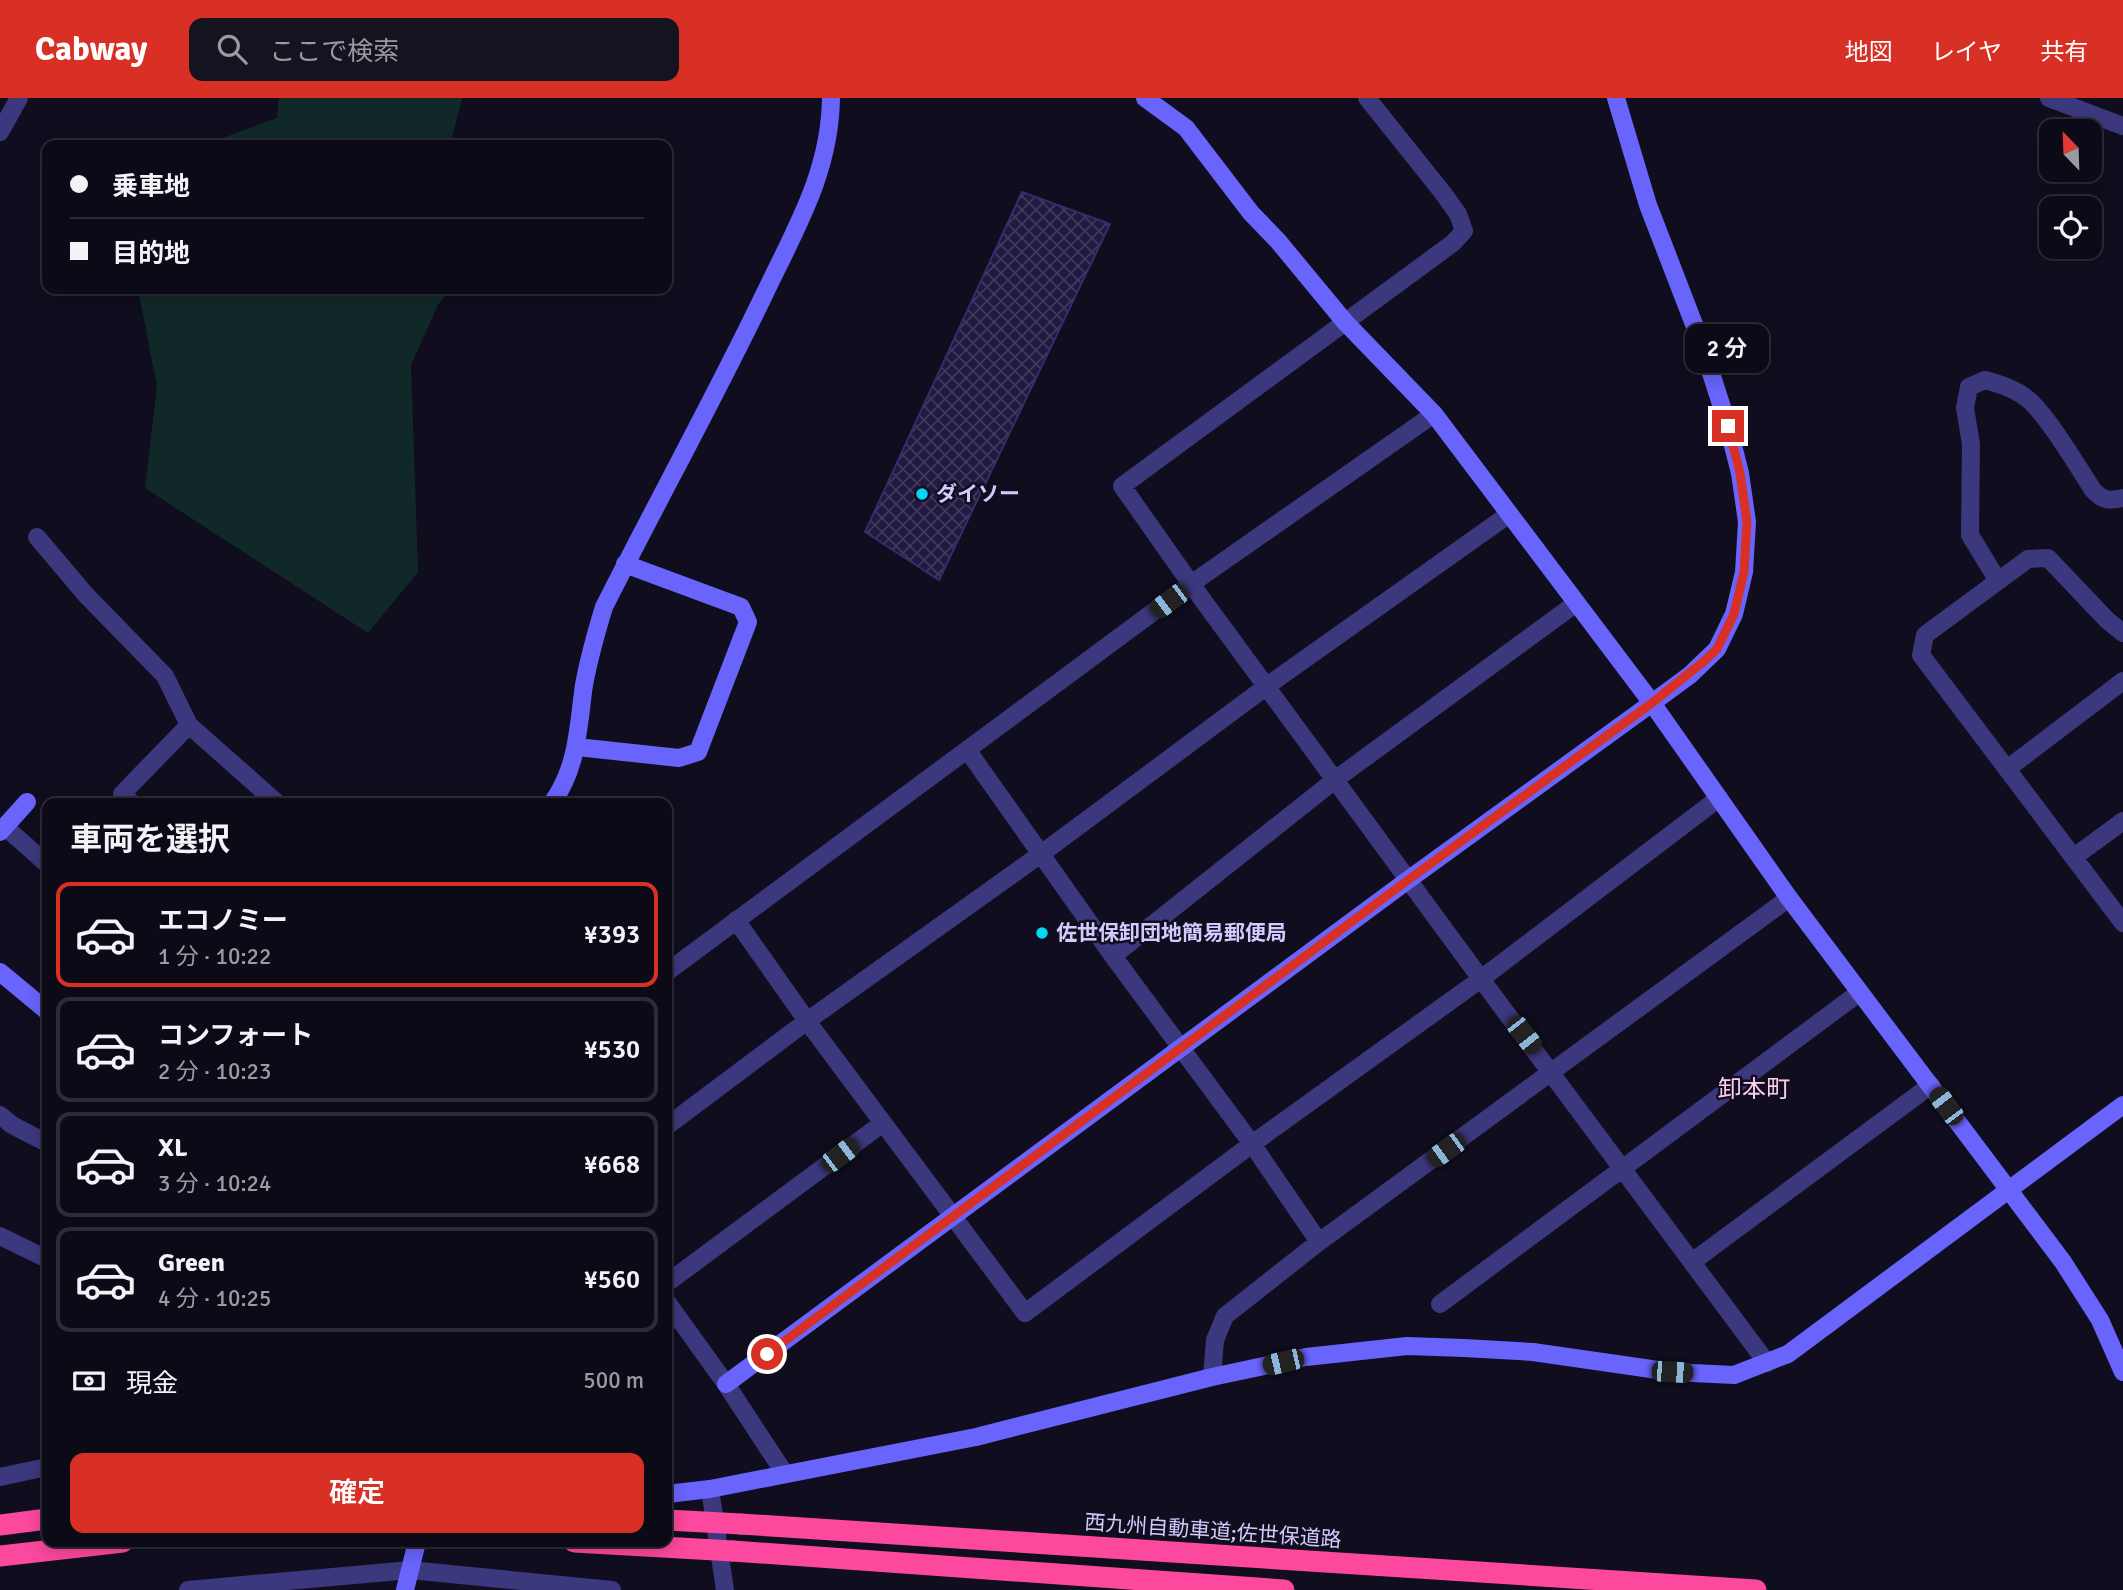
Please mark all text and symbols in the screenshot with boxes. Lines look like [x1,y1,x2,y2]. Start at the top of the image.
search box [189,18,679,81]
text: Cabway [35,29,147,70]
icon: search [213,30,251,68]
text: ここで検索 [269,36,399,68]
text: 地図 [1845,37,1893,67]
text: レイヤ [1931,37,2002,67]
text: 共有 [2040,37,2088,67]
north arrow [2039,119,2102,182]
map controls [2039,119,2102,259]
text: 乗車地 [112,171,190,203]
button: locate [2039,196,2102,259]
text: 目的地 [112,238,190,270]
callout: 2 分 [1686,324,1770,374]
text: 2 分 [1707,334,1747,363]
route end [1712,410,1744,442]
place label: ダイソー [936,481,1020,507]
marker: ダイソー [914,486,930,502]
car [1146,580,1193,622]
text: 車両を選択 [70,820,230,859]
icon: car [74,903,137,966]
text: エコノミー [158,905,288,937]
text: ¥393 [584,919,640,951]
place label: 佐世保卸団地簡易郵便局 [1056,920,1287,946]
marker: 佐世保卸団地簡易郵便局 [1034,925,1050,941]
text: 1 分 · 10:22 [158,942,271,971]
car [1503,1012,1546,1058]
icon: car [74,1018,137,1081]
text: コンフォート [158,1020,313,1052]
text: ¥530 [584,1034,640,1066]
text: 2 分 · 10:23 [158,1057,271,1086]
district label: 卸本町 [1718,1074,1790,1104]
car [1925,1083,1968,1129]
car [1423,1129,1470,1171]
text: XL [158,1132,188,1164]
icon: car [74,1133,137,1196]
car [817,1134,864,1176]
text: ¥668 [584,1149,640,1181]
text: 3 分 · 10:24 [158,1169,271,1198]
text: Green [158,1247,225,1279]
icon: car [74,1248,137,1311]
text: ¥560 [584,1264,640,1296]
text: 4 分 · 10:25 [158,1284,271,1313]
route start [751,1338,783,1370]
car [1261,1347,1306,1377]
car [1651,1360,1694,1384]
icon: cash [70,1362,108,1400]
text: 500 m [583,1366,644,1395]
text: 現金 [126,1368,178,1400]
button: 確定 [70,1453,644,1533]
street label: 西九州自動車道;佐世保道路 [1084,1509,1342,1553]

